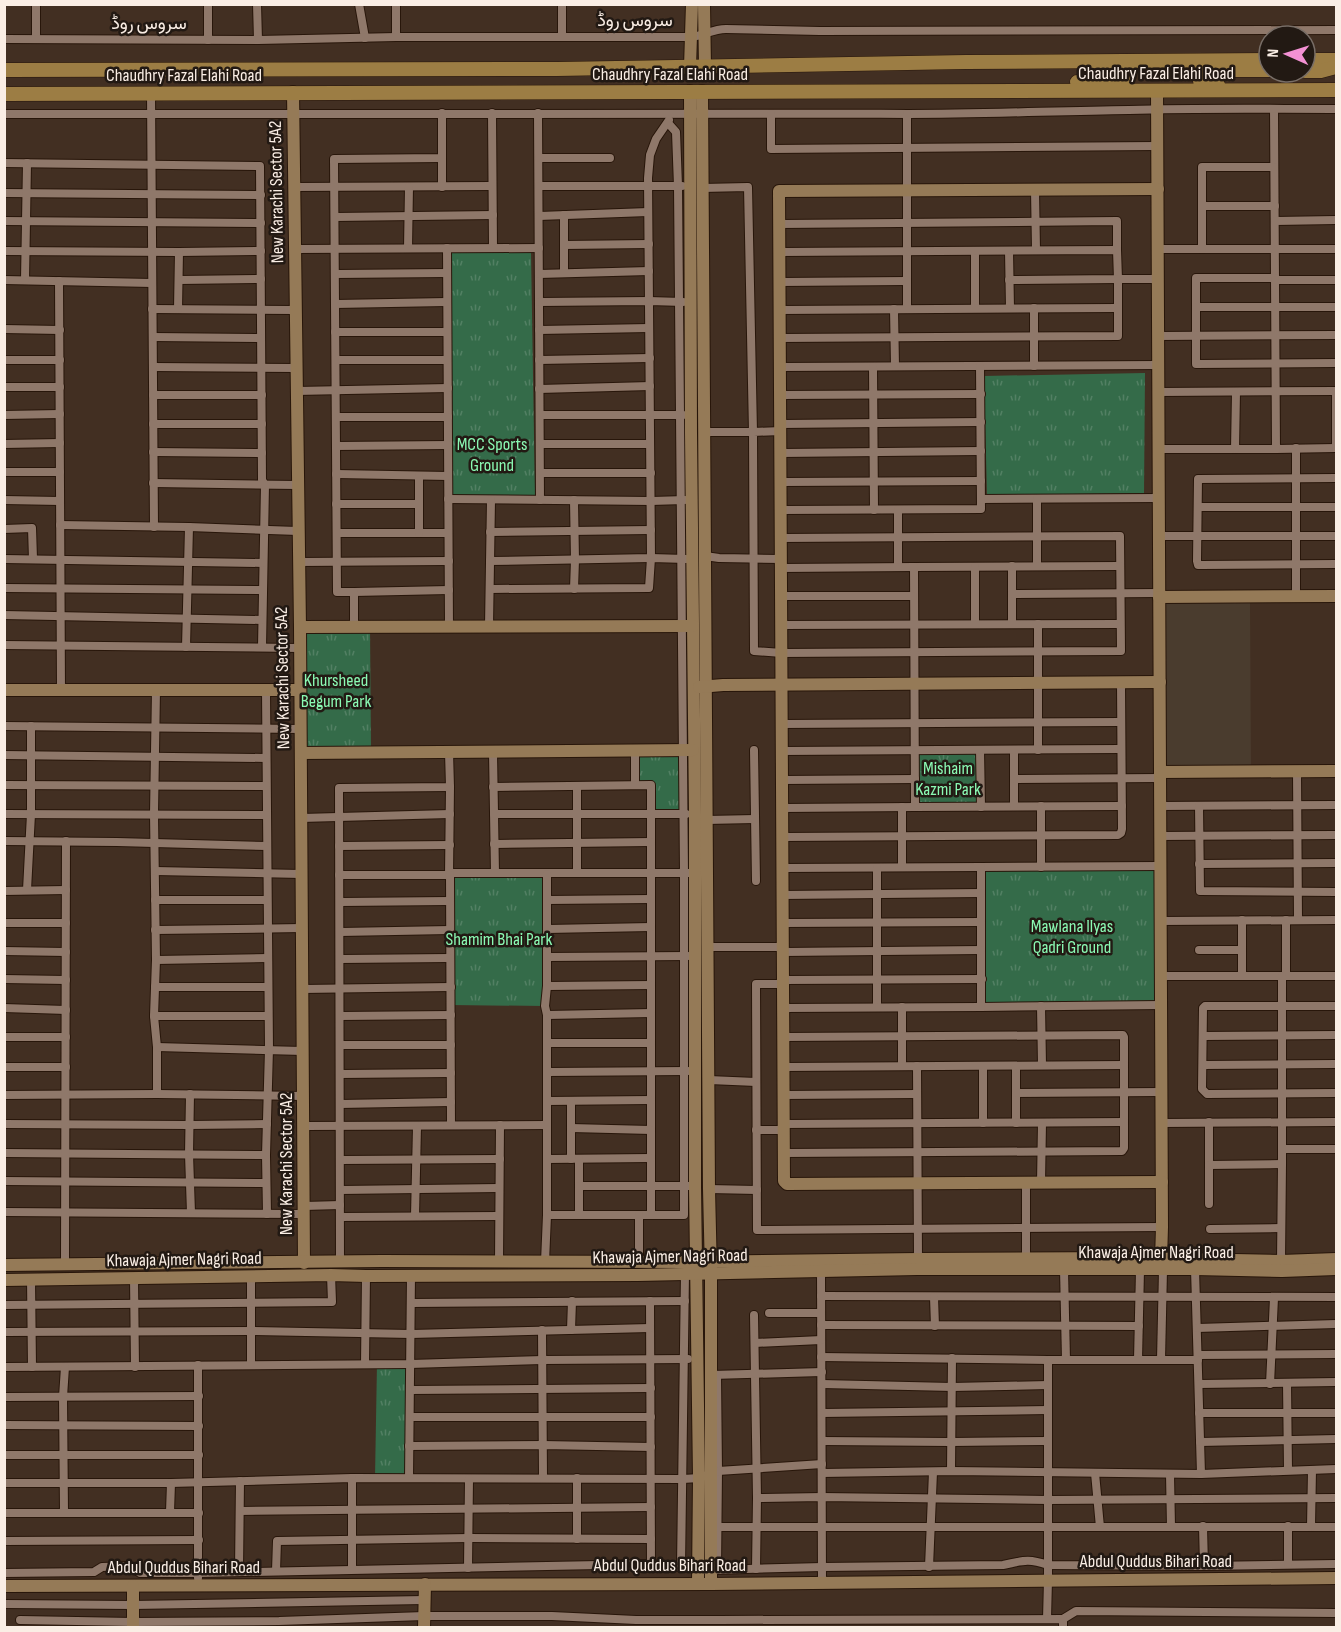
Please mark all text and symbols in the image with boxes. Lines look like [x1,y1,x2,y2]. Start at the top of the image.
street label: سروس روڈ [597,10,673,31]
street label: سروس روڈ [111,13,187,34]
north arrow [1257,24,1317,84]
text: N [1264,49,1283,58]
street label: Chaudhry Fazal Elahi Road [1078,63,1234,84]
street label: Chaudhry Fazal Elahi Road [592,64,748,85]
street label: Chaudhry Fazal Elahi Road [106,65,262,86]
street label: New Karachi Sector 5A2 [265,120,288,264]
park label: MCC Sports Ground [457,434,527,476]
street label: New Karachi Sector 5A2 [271,606,294,750]
park label: Khursheed Begum Park [301,670,371,712]
park label: Mishaim Kazmi Park [915,758,981,800]
park label: Mawlana Ilyas Qadri Ground [1031,916,1113,958]
park label: Shamim Bhai Park [446,929,553,950]
street label: New Karachi Sector 5A2 [276,1093,297,1235]
street label: Khawaja Ajmer Nagri Road [1078,1242,1234,1263]
street label: Khawaja Ajmer Nagri Road [592,1245,748,1268]
street label: Khawaja Ajmer Nagri Road [106,1248,262,1271]
street label: Abdul Quddus Bihari Road [1079,1551,1232,1572]
street label: Abdul Quddus Bihari Road [593,1555,746,1576]
street label: Abdul Quddus Bihari Road [107,1557,260,1578]

